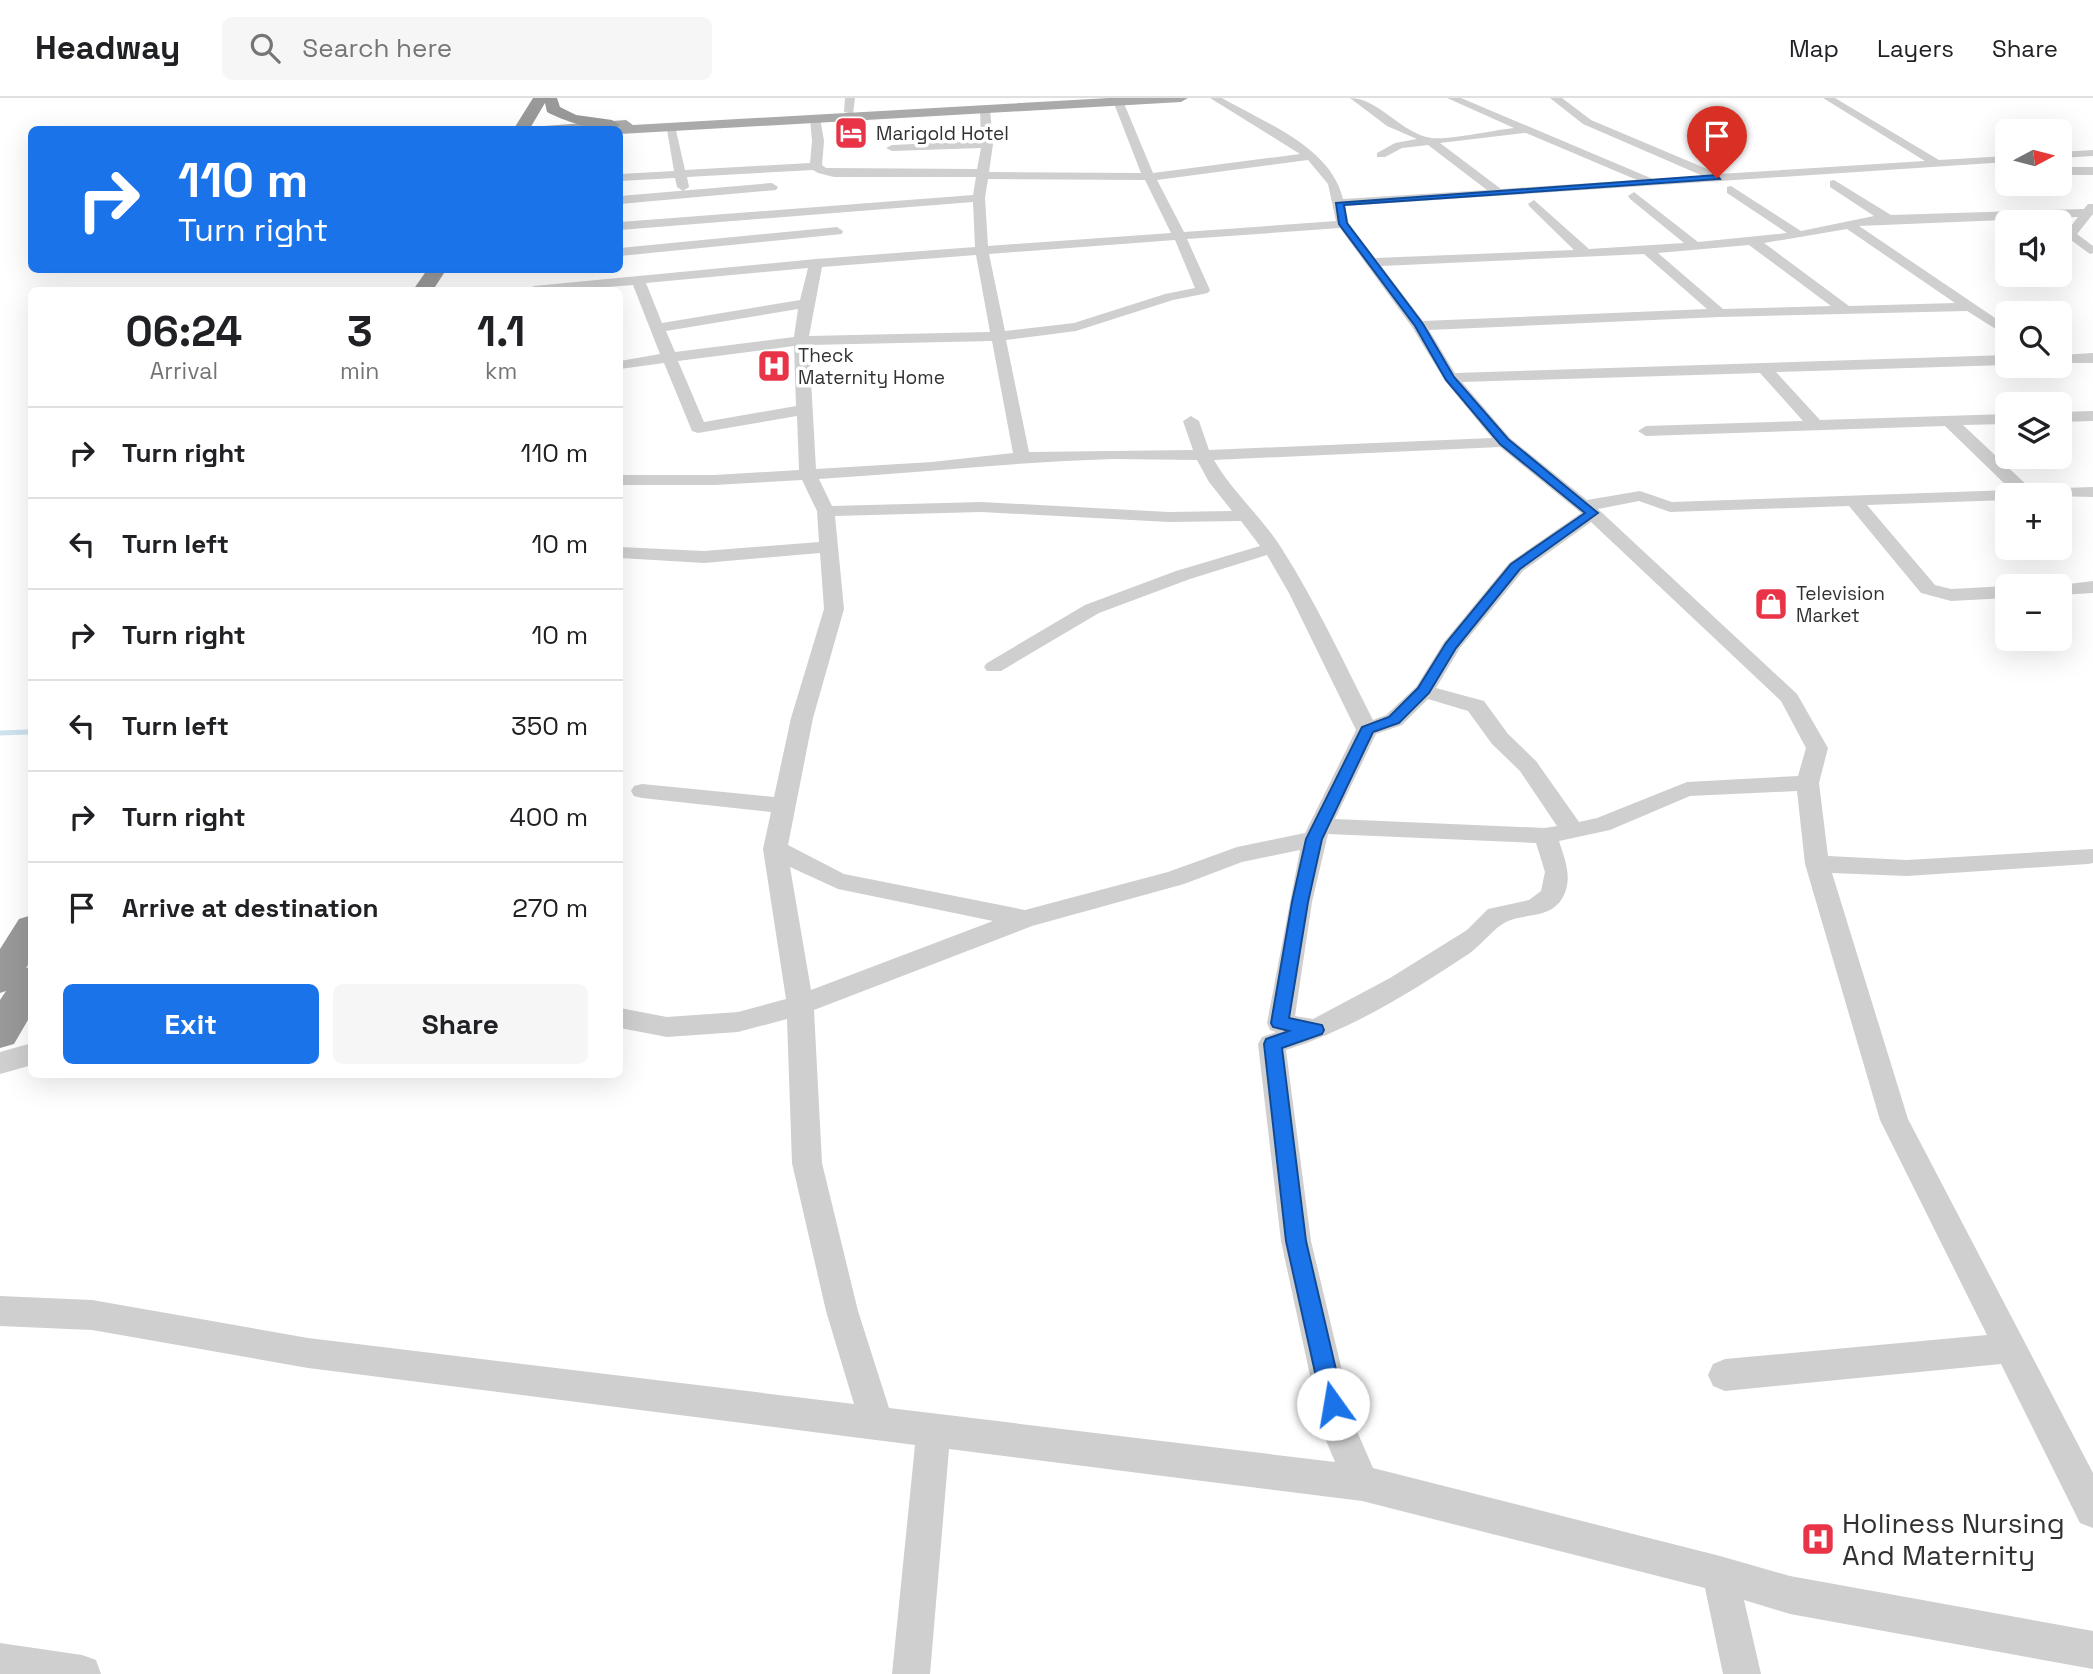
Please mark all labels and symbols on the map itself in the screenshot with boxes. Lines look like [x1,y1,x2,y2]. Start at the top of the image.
pin [1687,106,1747,178]
hotel icon: Marigold Hotel [832,114,870,152]
north arrow [1995,119,2072,196]
place label: Marigold Hotel [876,121,1009,146]
place label: Theck Maternity Home [798,343,945,390]
hospital icon: Theck Maternity Home [755,347,793,385]
place label: Television Market [1796,581,1885,628]
shop icon: Television Market [1752,585,1790,623]
position arrow [1296,1367,1370,1441]
place label: Holiness Nursing And Maternity [1842,1505,2065,1573]
hospital icon: Holiness Nursing And Maternity [1799,1520,1837,1558]

